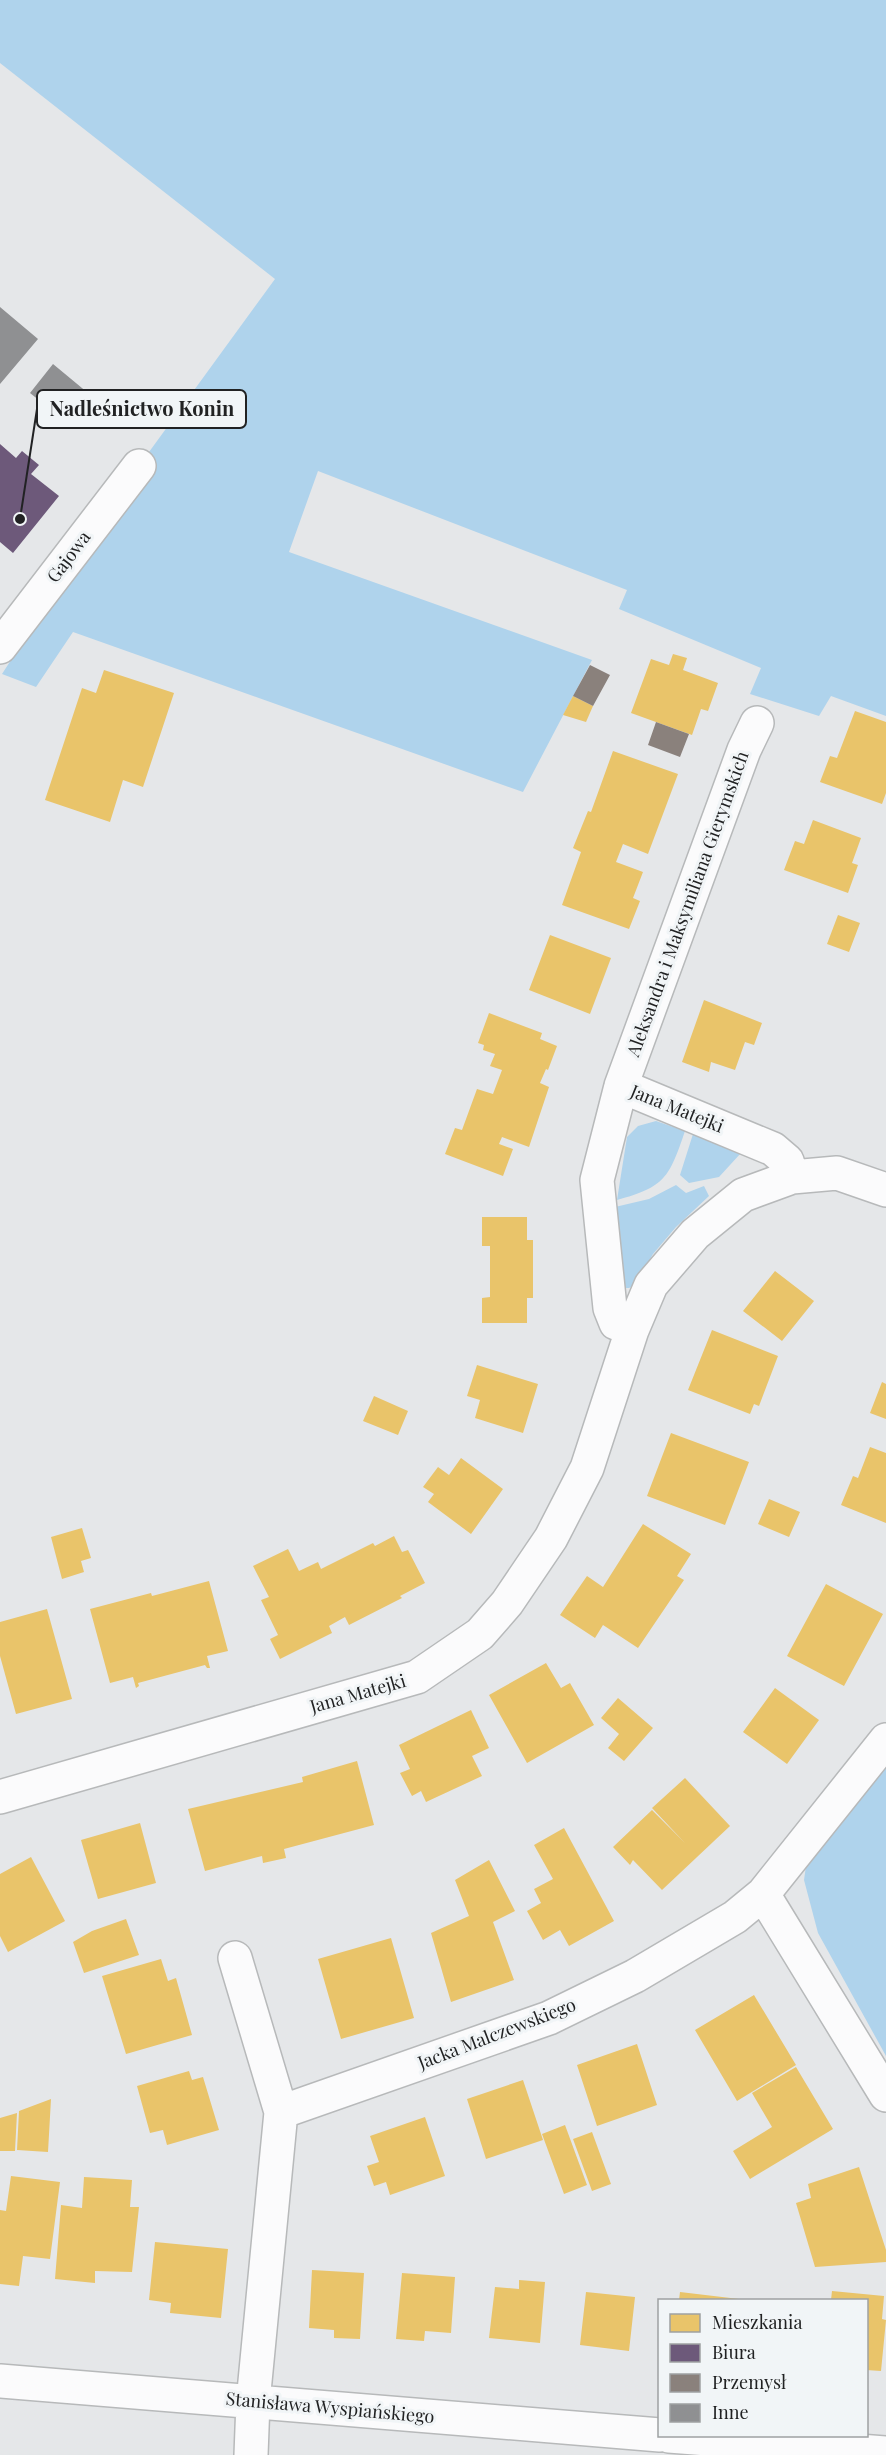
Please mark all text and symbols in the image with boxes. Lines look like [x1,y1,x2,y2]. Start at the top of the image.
callout: Nadleśnictwo Konin [37,390,246,428]
text: Nadleśnictwo Konin [50,394,235,421]
street label: Gajowa [41,526,95,587]
street label: Aleksandra i Maksymiliana Gierymskich [620,747,754,1061]
street label: Jana Matejki [626,1078,728,1138]
street label: Jana Matejki [306,1668,408,1718]
street label: Jacka Malczewskiego [413,1992,579,2075]
legend [658,2299,868,2437]
text: Mieszkania [712,2310,802,2334]
text: Biura [712,2340,756,2364]
text: Przemysł [712,2370,787,2394]
street label: Stanisława Wyspiańskiego [225,2386,436,2428]
text: Inne [712,2400,749,2424]

